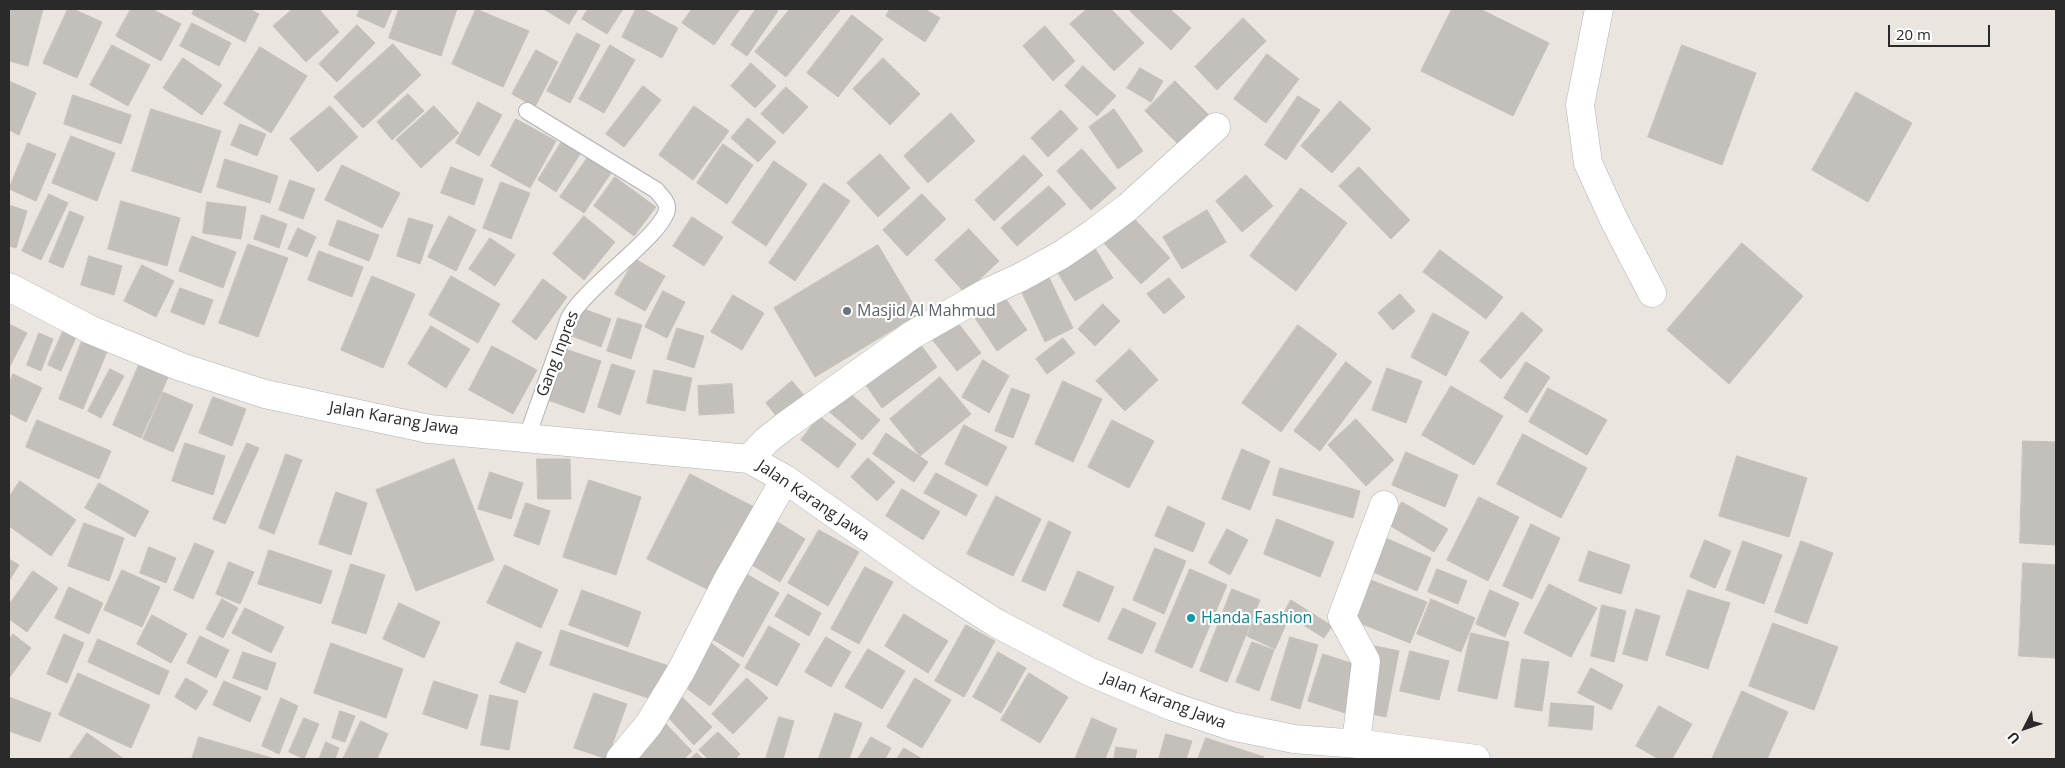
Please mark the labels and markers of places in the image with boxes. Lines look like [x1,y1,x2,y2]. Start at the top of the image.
place label: Masjid Al Mahmud [857,301,996,321]
marker: Masjid Al Mahmud [841,305,853,317]
place label: Handa Fashion [1201,608,1312,628]
marker: Handa Fashion [1185,612,1197,624]

